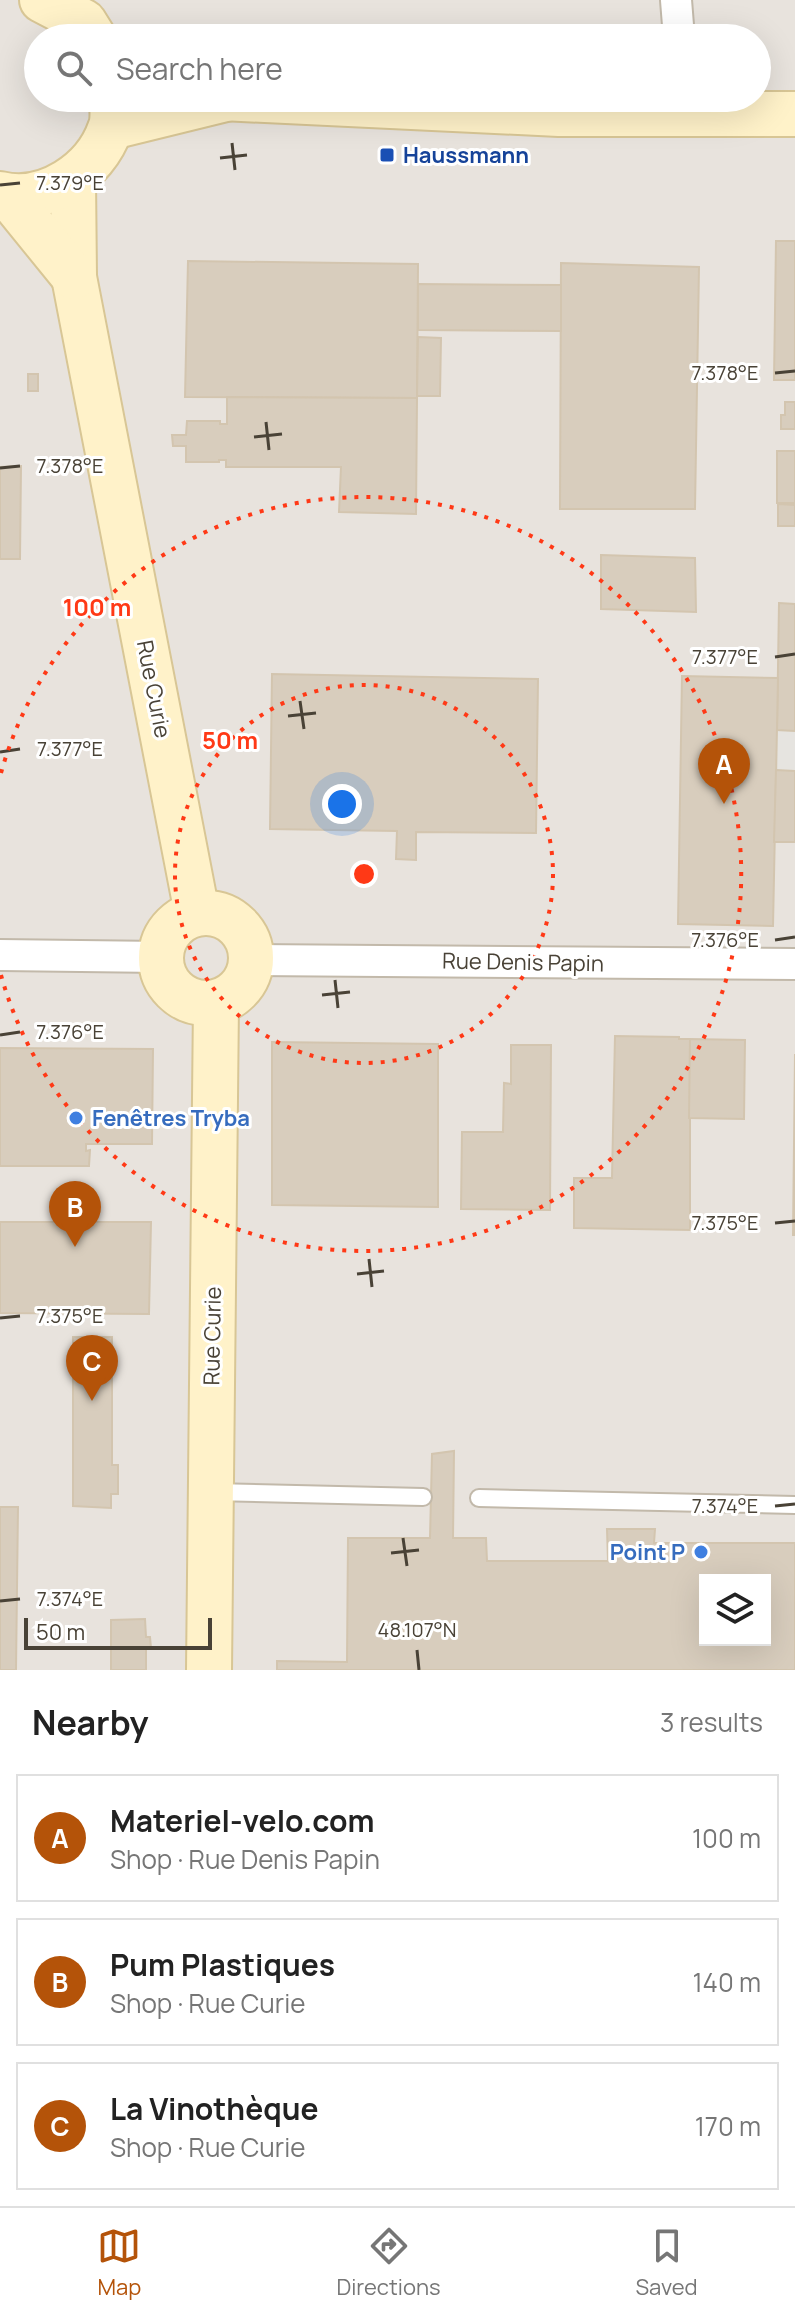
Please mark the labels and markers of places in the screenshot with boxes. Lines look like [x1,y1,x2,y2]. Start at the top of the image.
place label: Haussmann [403,140,529,170]
marker: Haussmann [378,146,396,164]
pin: A [698,738,750,804]
centre of rings [350,860,378,888]
place label: Fenêtres Tryba [92,1103,250,1133]
marker: Fenêtres Tryba [67,1109,85,1127]
pin: B [49,1181,101,1247]
pin: C [66,1335,118,1401]
place label: Point P [610,1537,685,1567]
marker: Point P [692,1543,710,1561]

